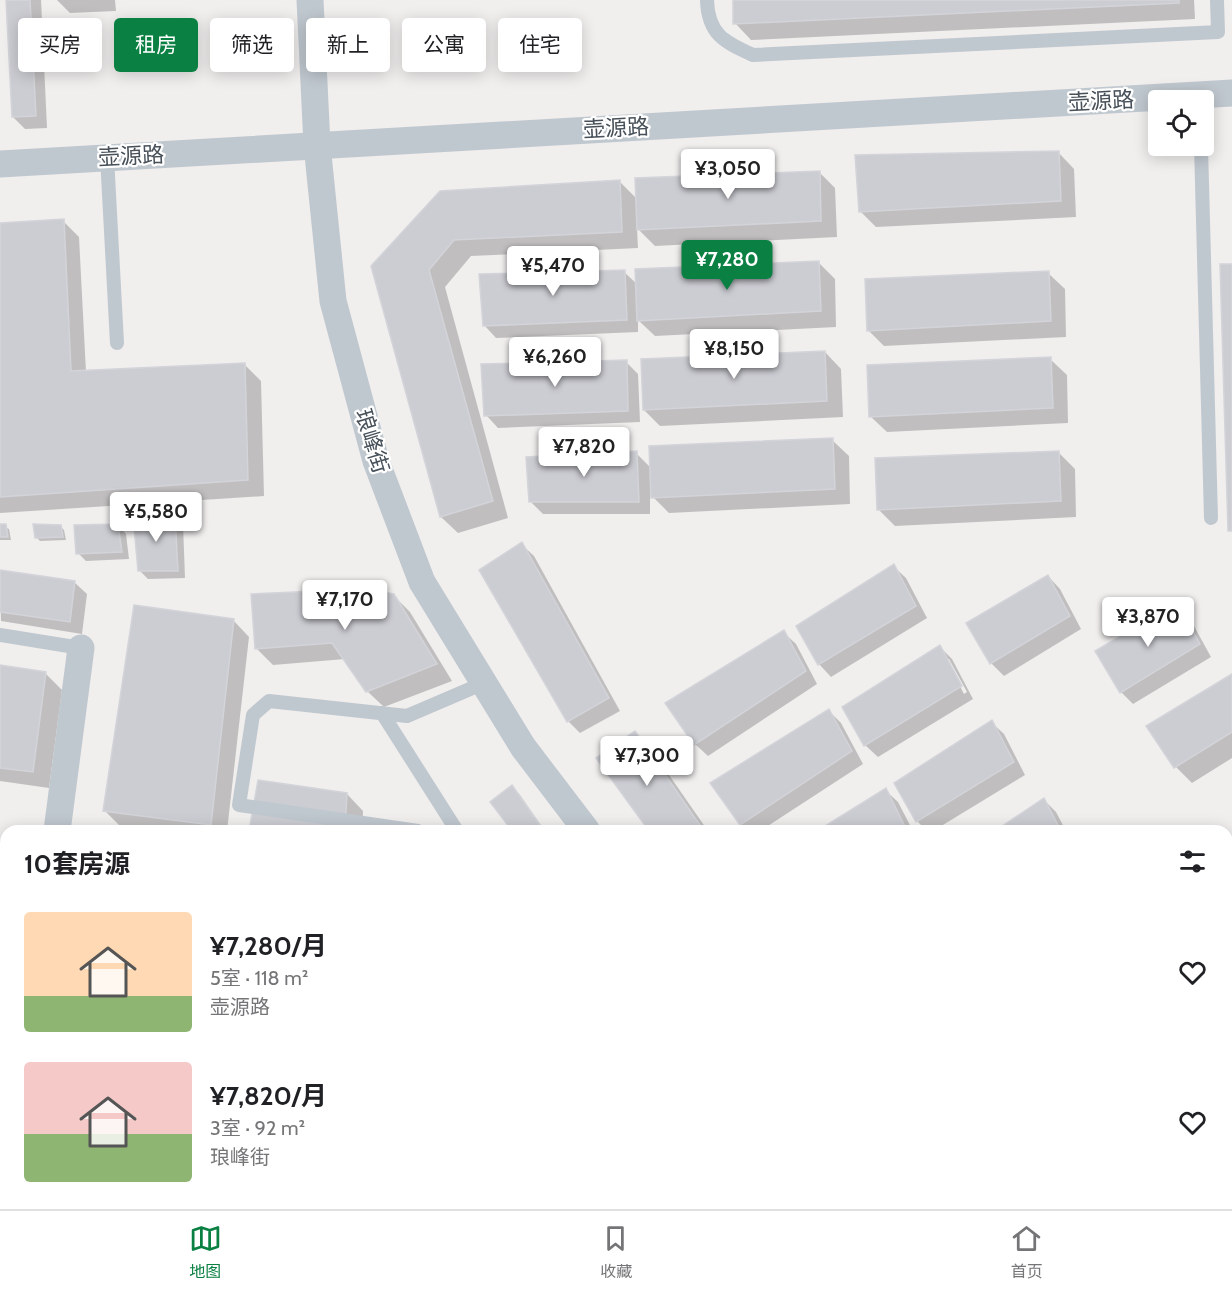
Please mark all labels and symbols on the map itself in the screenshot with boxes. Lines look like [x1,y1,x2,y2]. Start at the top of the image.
street label: 壶源路 [1067,86,1135,116]
street label: 壶源路 [582,113,650,143]
street label: 壶源路 [97,141,165,171]
pin: ¥3,050 [679,149,777,200]
pin: ¥7,280 [678,240,776,291]
pin: ¥5,470 [504,246,602,297]
pin: ¥8,150 [685,329,783,380]
pin: ¥6,260 [506,337,604,388]
street label: 琅峰街 [349,405,395,477]
pin: ¥7,820 [535,427,633,478]
pin: ¥5,580 [107,492,205,543]
pin: ¥7,170 [296,580,394,631]
pin: ¥3,870 [1099,597,1197,648]
pin: ¥7,300 [598,736,696,787]

